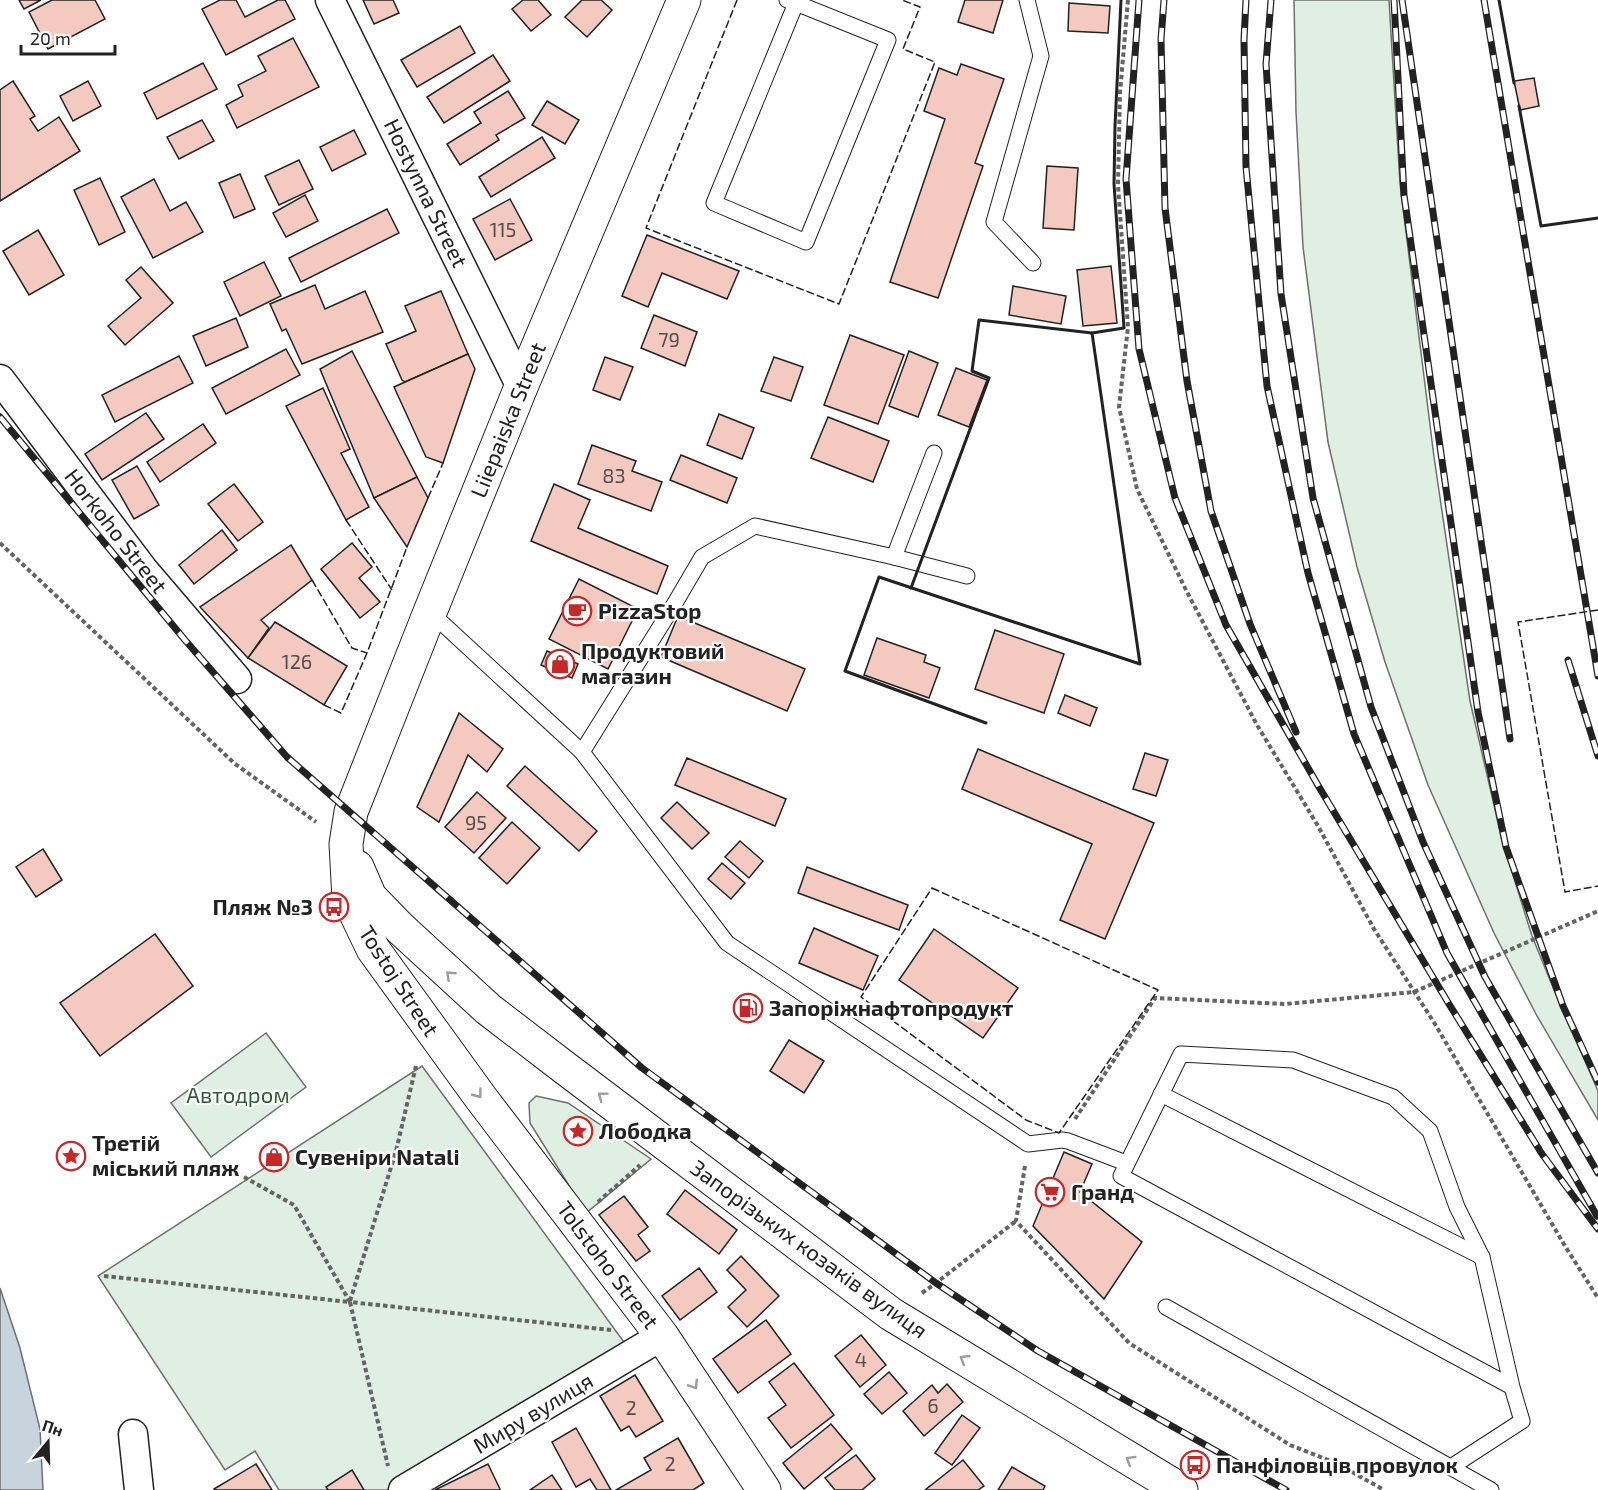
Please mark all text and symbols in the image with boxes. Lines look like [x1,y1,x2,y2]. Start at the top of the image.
scale bar [21,18,116,56]
text: 20 m [30,27,71,49]
street label: Hostynna Street [380,114,474,271]
house number: 115 [490,217,516,241]
house number: 79 [658,327,680,351]
street label: Liiepaiska Street [464,338,550,501]
street label: Horkoho Street [60,463,173,598]
house number: 83 [602,463,626,487]
cafe icon: PizzaStop [561,595,593,627]
place label: PizzaStop [598,597,701,623]
place label: Продуктовий магазин [581,637,724,688]
shop icon: Продуктовий магазин [544,648,576,680]
house number: 126 [282,649,312,673]
house number: 95 [465,810,487,834]
bus stop icon: Пляж №3 [318,891,350,923]
place label: Пляж №3 [213,893,313,919]
street label: Tostoj Street [354,920,445,1041]
one-way arrow [446,971,457,982]
fuel station icon: Запоріжнафтопродукт [732,992,764,1024]
place label: Запоріжнафтопродукт [769,994,1013,1020]
park label: Автодром [186,1081,290,1107]
one-way arrow [471,1087,482,1098]
one-way arrow [598,1093,609,1104]
place icon: Лободка [562,1115,594,1147]
place label: Лободка [599,1117,692,1143]
place label: Третій міський пляж [92,1129,239,1180]
place icon: Третій міський пляж [55,1140,87,1172]
shop icon: Сувеніри Natali [258,1141,290,1173]
place label: Сувеніри Natali [295,1143,460,1169]
street label: Запорізьких козаків вулиця [686,1154,933,1344]
supermarket icon: Гранд [1034,1176,1066,1208]
place label: Гранд [1071,1178,1134,1204]
street label: Tolstoho Street [552,1196,665,1333]
house number: 4 [855,1347,867,1371]
one-way arrow [960,1354,970,1366]
street label: Миру вулиця [468,1366,597,1459]
one-way arrow [687,1379,699,1389]
house number: 6 [927,1393,939,1417]
house number: 2 [625,1395,637,1419]
north arrow [18,1412,78,1472]
text: Пн [40,1415,66,1440]
bus stop icon: Панфіловців провулок [1179,1449,1211,1481]
house number: 2 [664,1451,676,1475]
place label: Панфіловців провулок [1216,1451,1458,1477]
one-way arrow [1126,1455,1136,1467]

